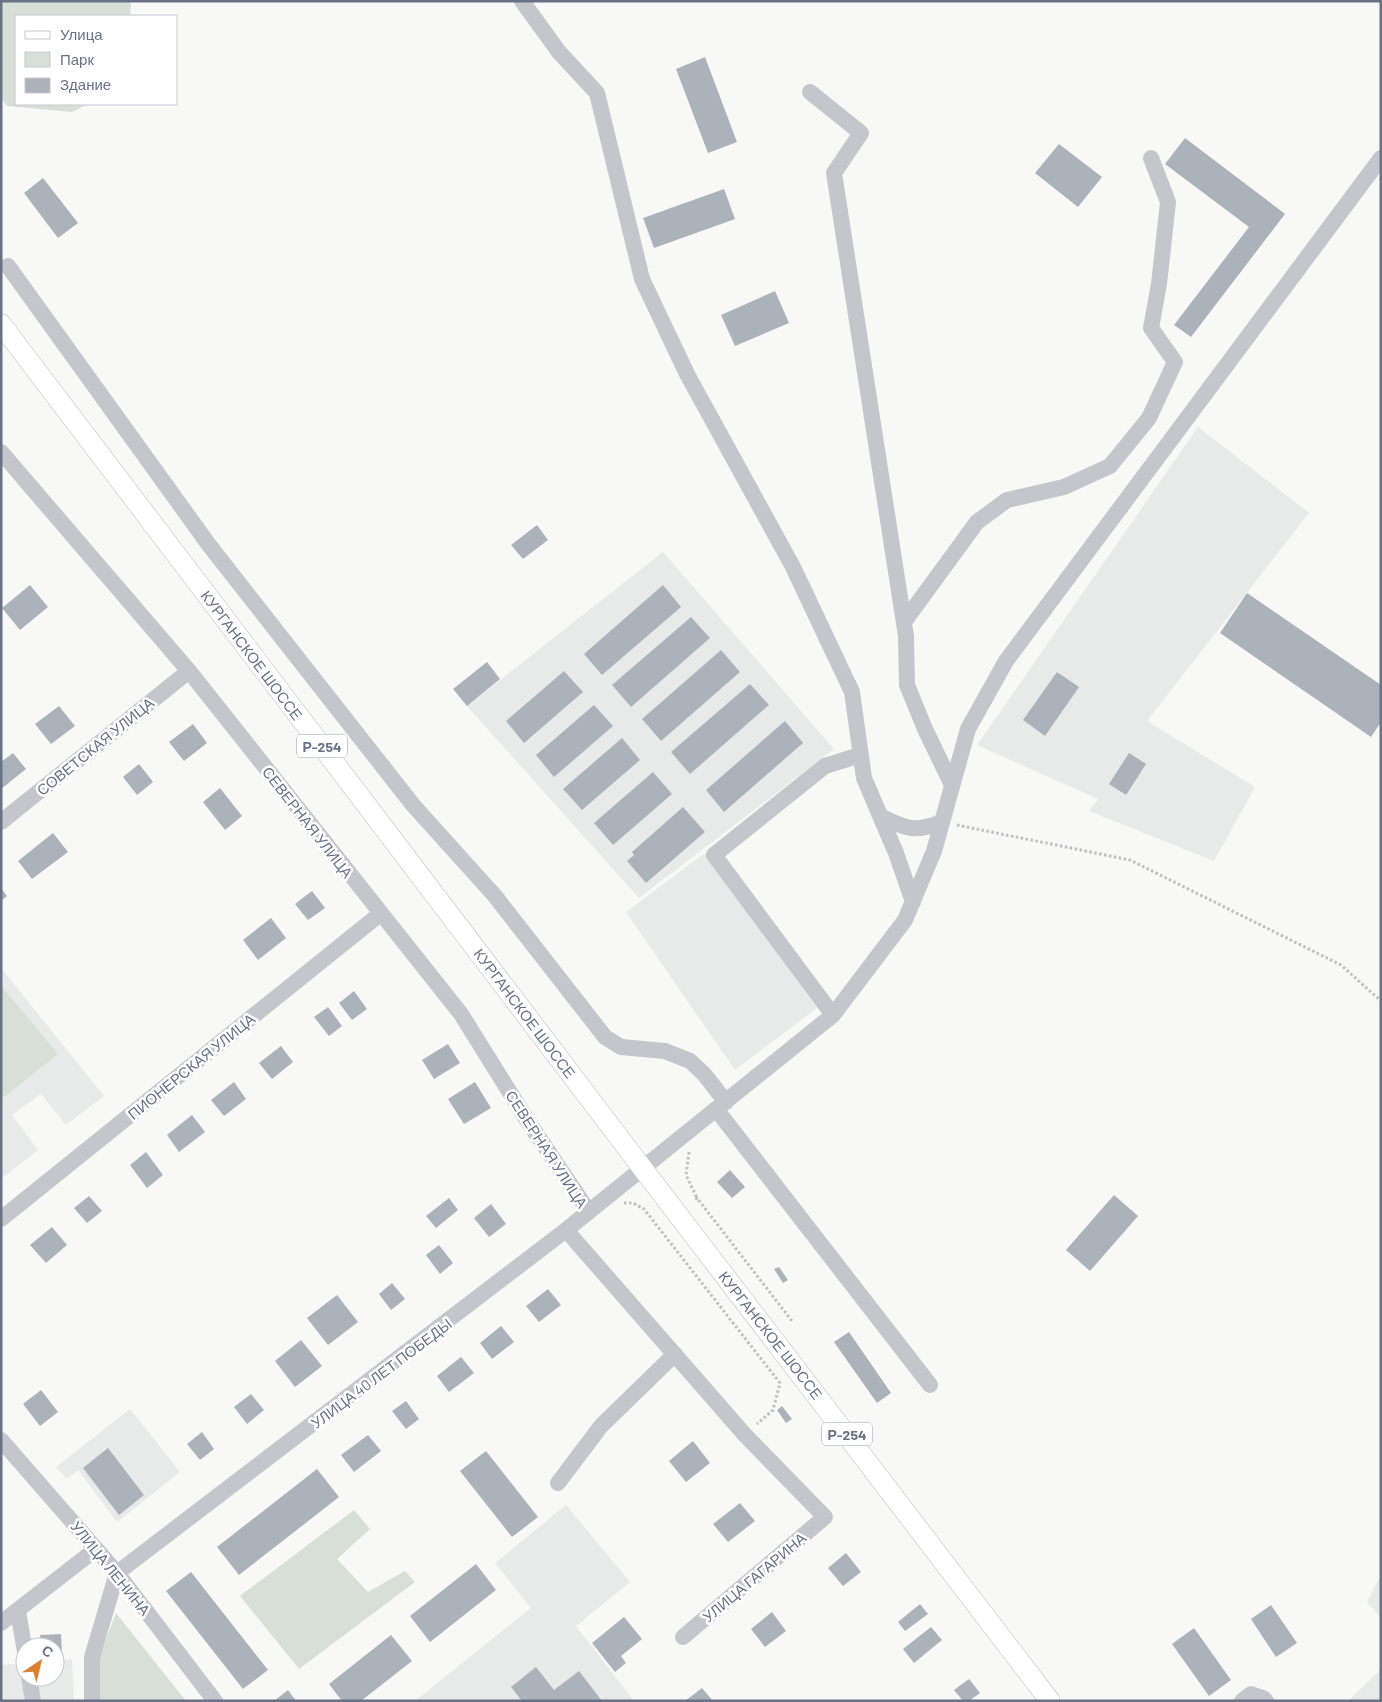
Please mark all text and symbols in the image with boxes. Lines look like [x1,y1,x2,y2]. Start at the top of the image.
legend [15,15,178,105]
text: Улица [60,25,103,43]
text: Парк [60,50,94,68]
text: Здание [60,75,111,93]
street label: КУРГАНСКОЕ ШОССЕ [197,587,307,723]
street label: СОВЕТСКАЯ УЛИЦА [33,693,157,799]
road number: Р-254 [297,734,347,758]
street label: СЕВЕРНАЯ УЛИЦА [259,763,357,881]
street label: КУРГАНСКОЕ ШОССЕ [470,945,580,1081]
street label: ПИОНЕРСКАЯ УЛИЦА [124,1009,258,1123]
street label: СЕВЕРНАЯ УЛИЦА [502,1087,592,1211]
street label: КУРГАНСКОЕ ШОССЕ [715,1267,827,1403]
street label: УЛИЦА 40 ЛЕТ ПОБЕДЫ [307,1314,455,1432]
road number: Р-254 [822,1422,872,1446]
street label: УЛИЦА ЛЕНИНА [67,1517,155,1619]
street label: УЛИЦА ГАГАРИНА [699,1528,809,1626]
north arrow [15,1637,65,1687]
text: С [39,1641,57,1661]

